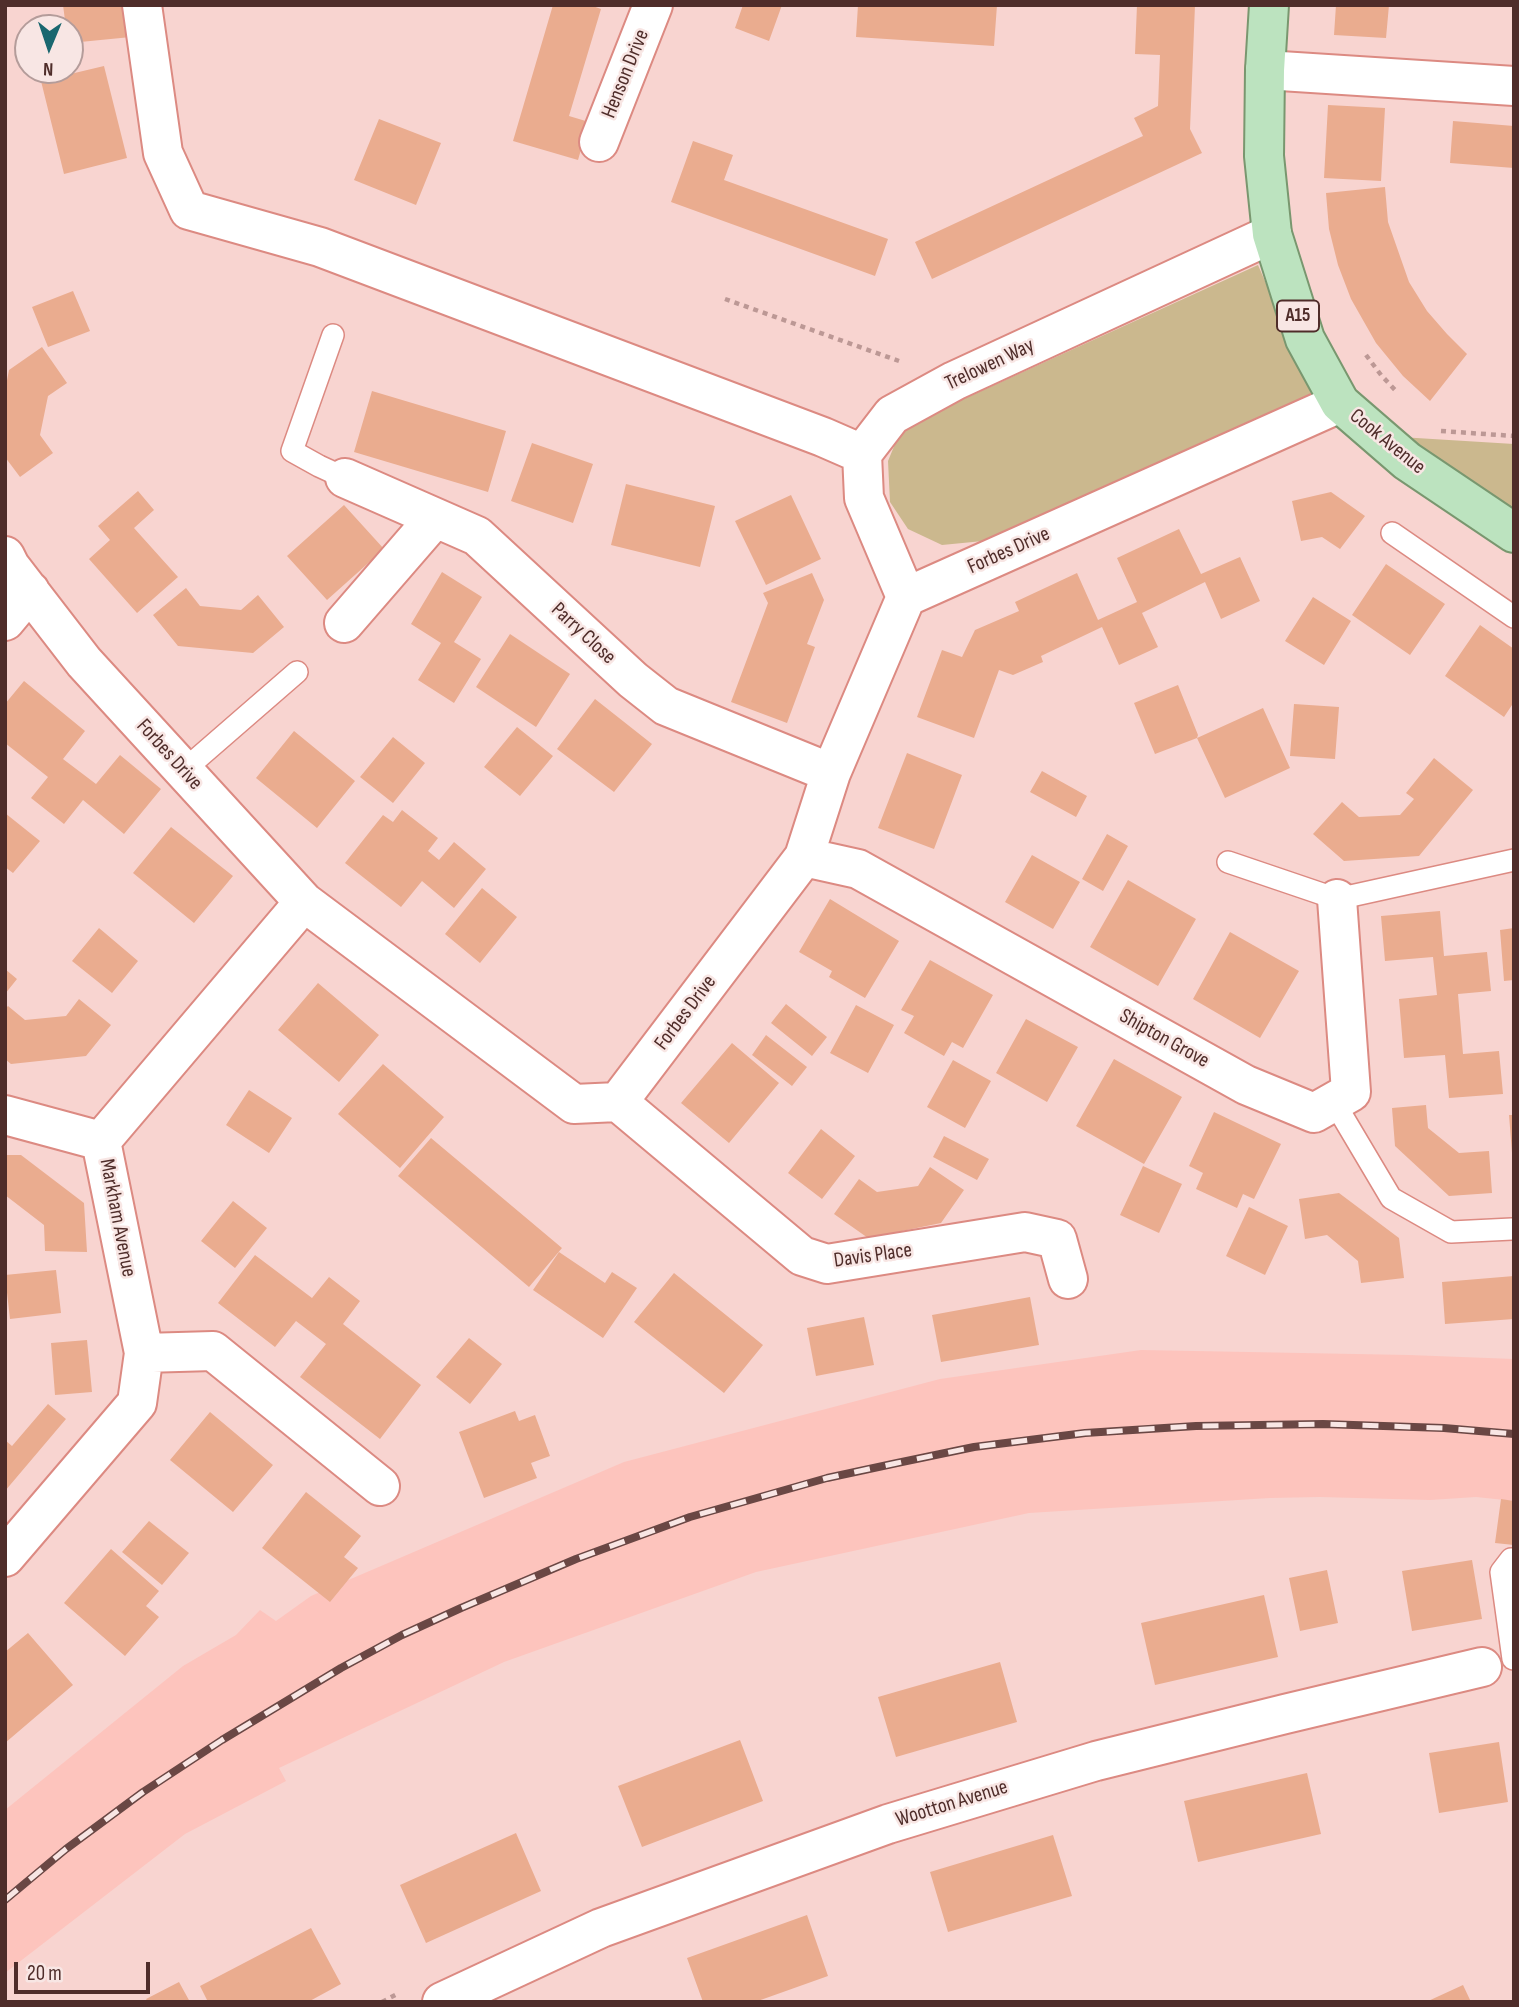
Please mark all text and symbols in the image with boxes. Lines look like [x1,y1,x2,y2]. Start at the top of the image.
north arrow [14,14,84,84]
street label: Henson Drive [597,26,655,122]
text: N [43,57,54,80]
road number: A15 [1277,300,1319,332]
street label: Trelowen Way [942,333,1038,397]
street label: Cook Avenue [1344,404,1430,480]
street label: Forbes Drive [964,522,1054,580]
street label: Parry Close [545,598,621,670]
street label: Forbes Drive [130,714,208,796]
street label: Forbes Drive [650,971,722,1055]
street label: Shipton Grove [1115,1004,1213,1074]
street label: Markham Avenue [93,1157,141,1279]
street label: Davis Place [832,1238,914,1274]
street label: Wootton Avenue [893,1775,1011,1833]
scale bar [18,1948,154,1992]
text: 20 m [27,1961,62,1986]

